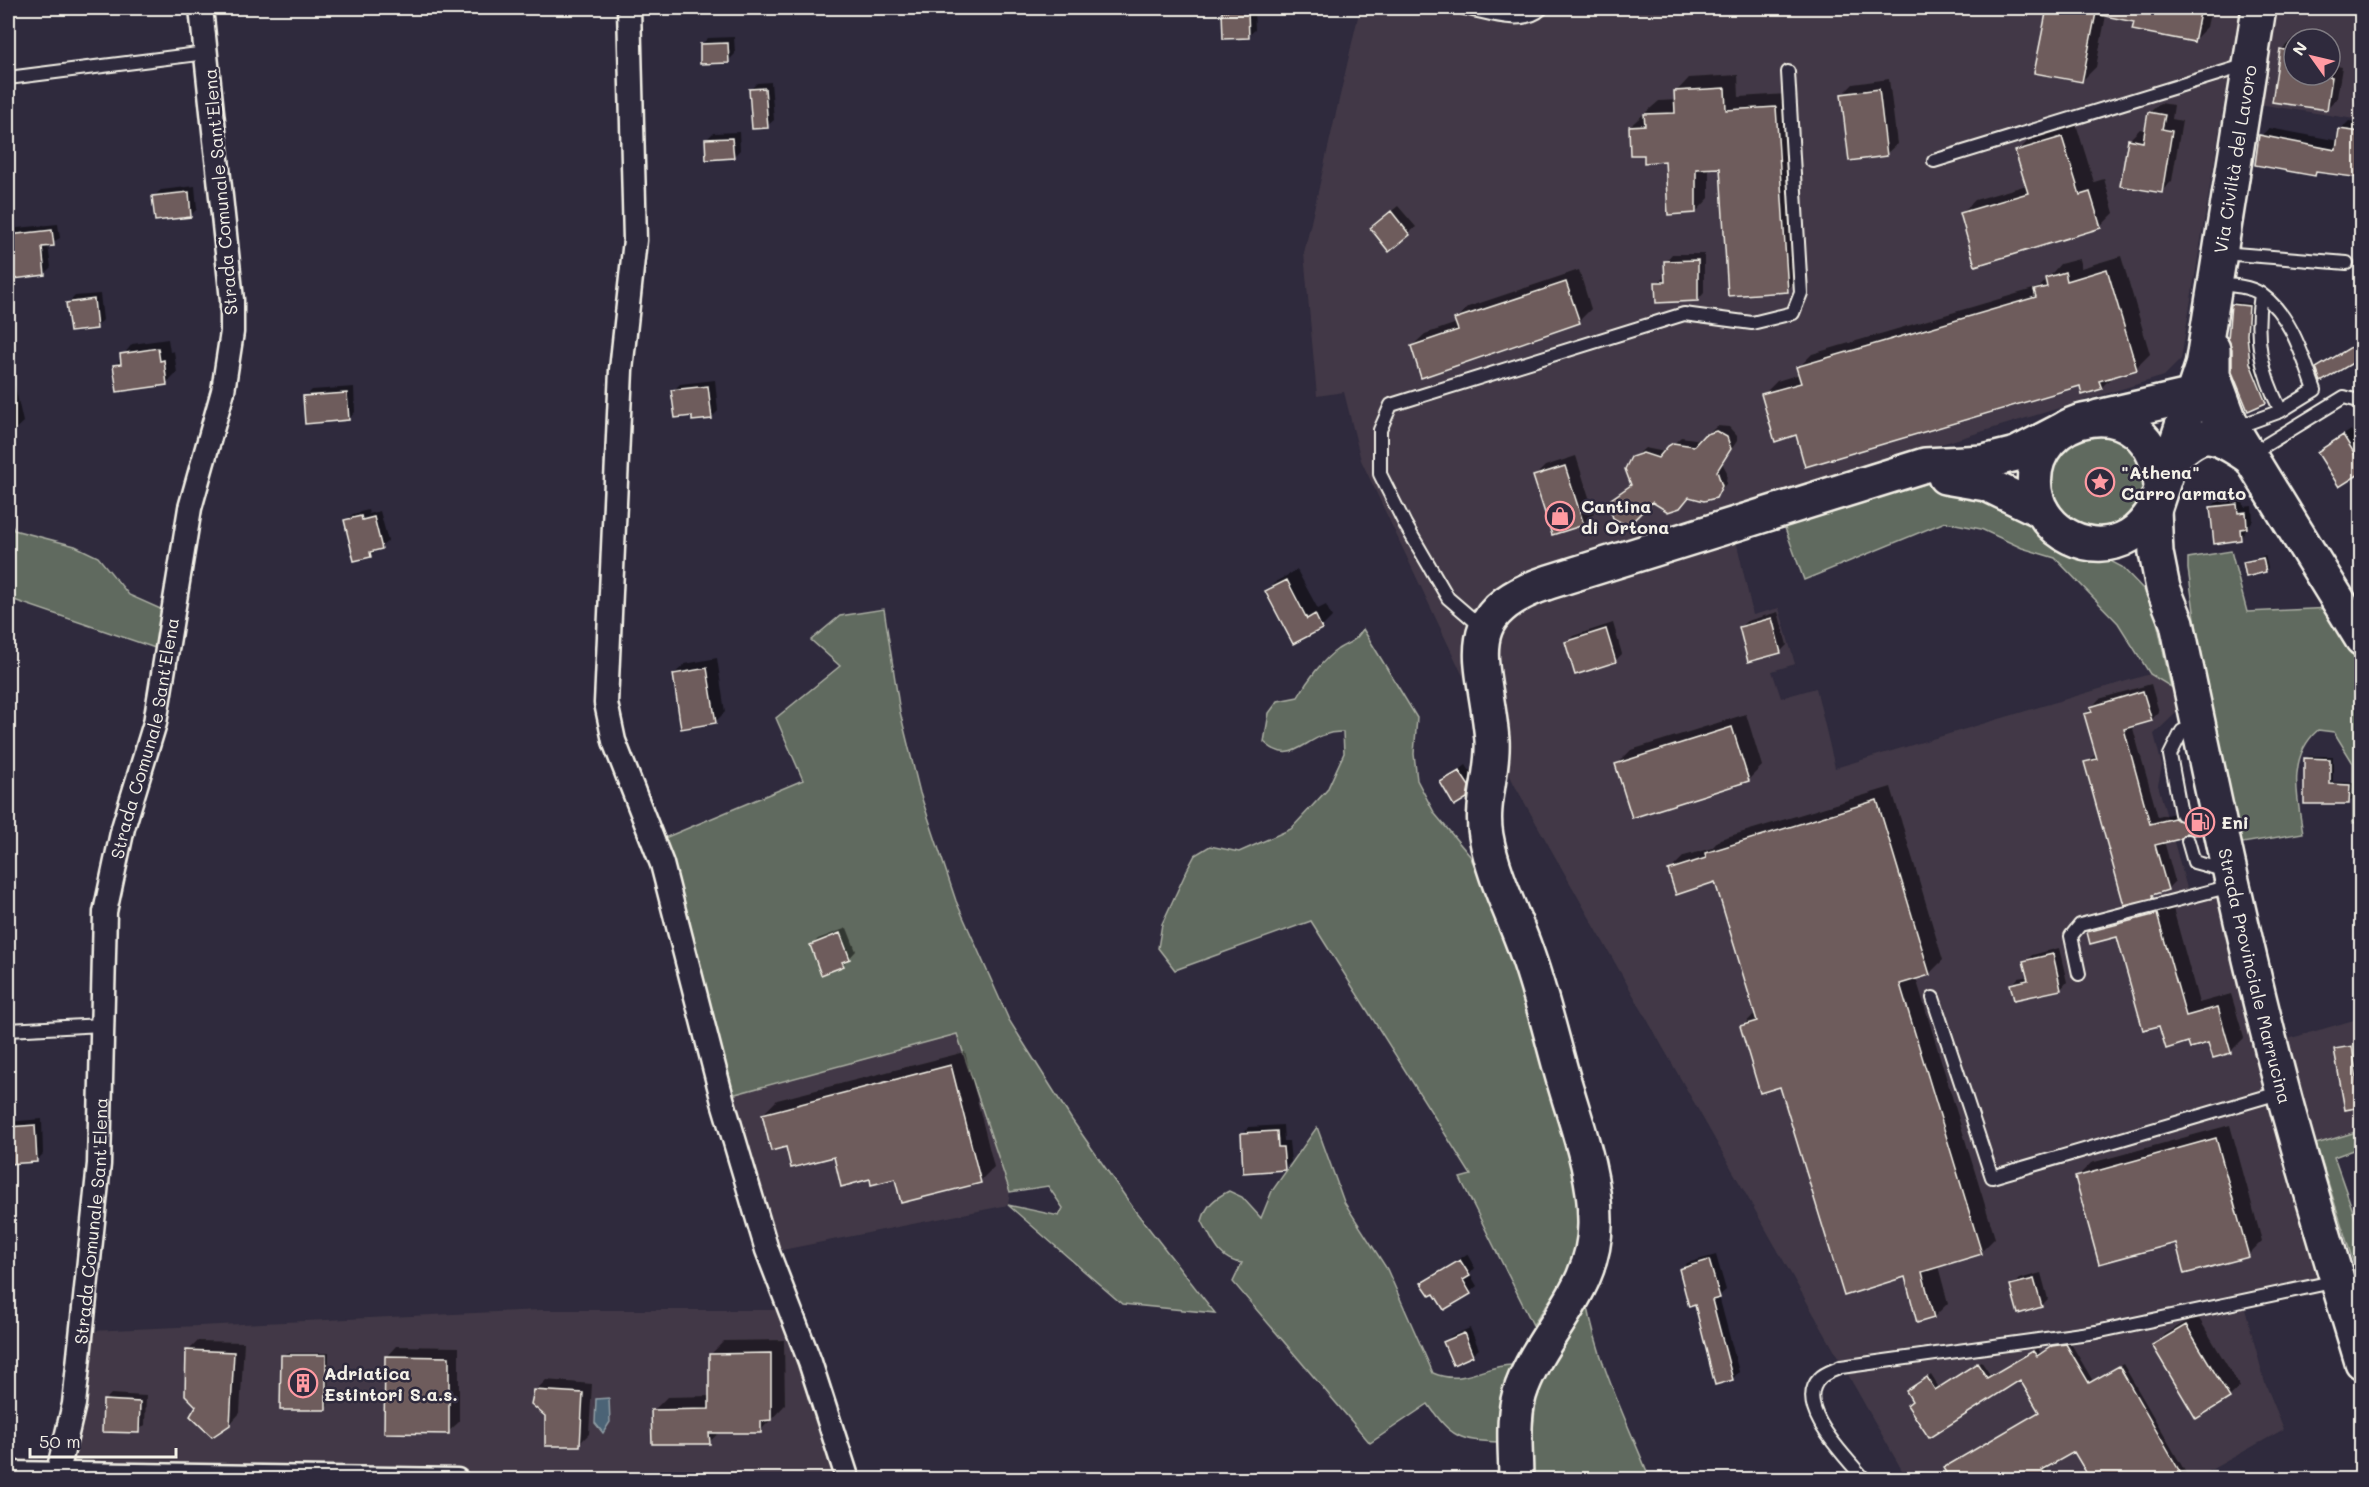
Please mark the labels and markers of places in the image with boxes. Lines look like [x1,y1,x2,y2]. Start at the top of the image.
place label: "Athena" Carro armato [2121,460,2246,505]
place icon: "Athena" Carro armato [2084,466,2116,498]
place label: Cantina di Ortona [1581,494,1669,539]
shop icon: Cantina di Ortona [1544,500,1576,532]
fuel station icon: Eni [2184,806,2216,838]
place label: Eni [2221,810,2249,834]
place label: Adriatica Estintori S.a.s. [324,1361,458,1406]
building icon: Adriatica Estintori S.a.s. [287,1367,319,1399]

